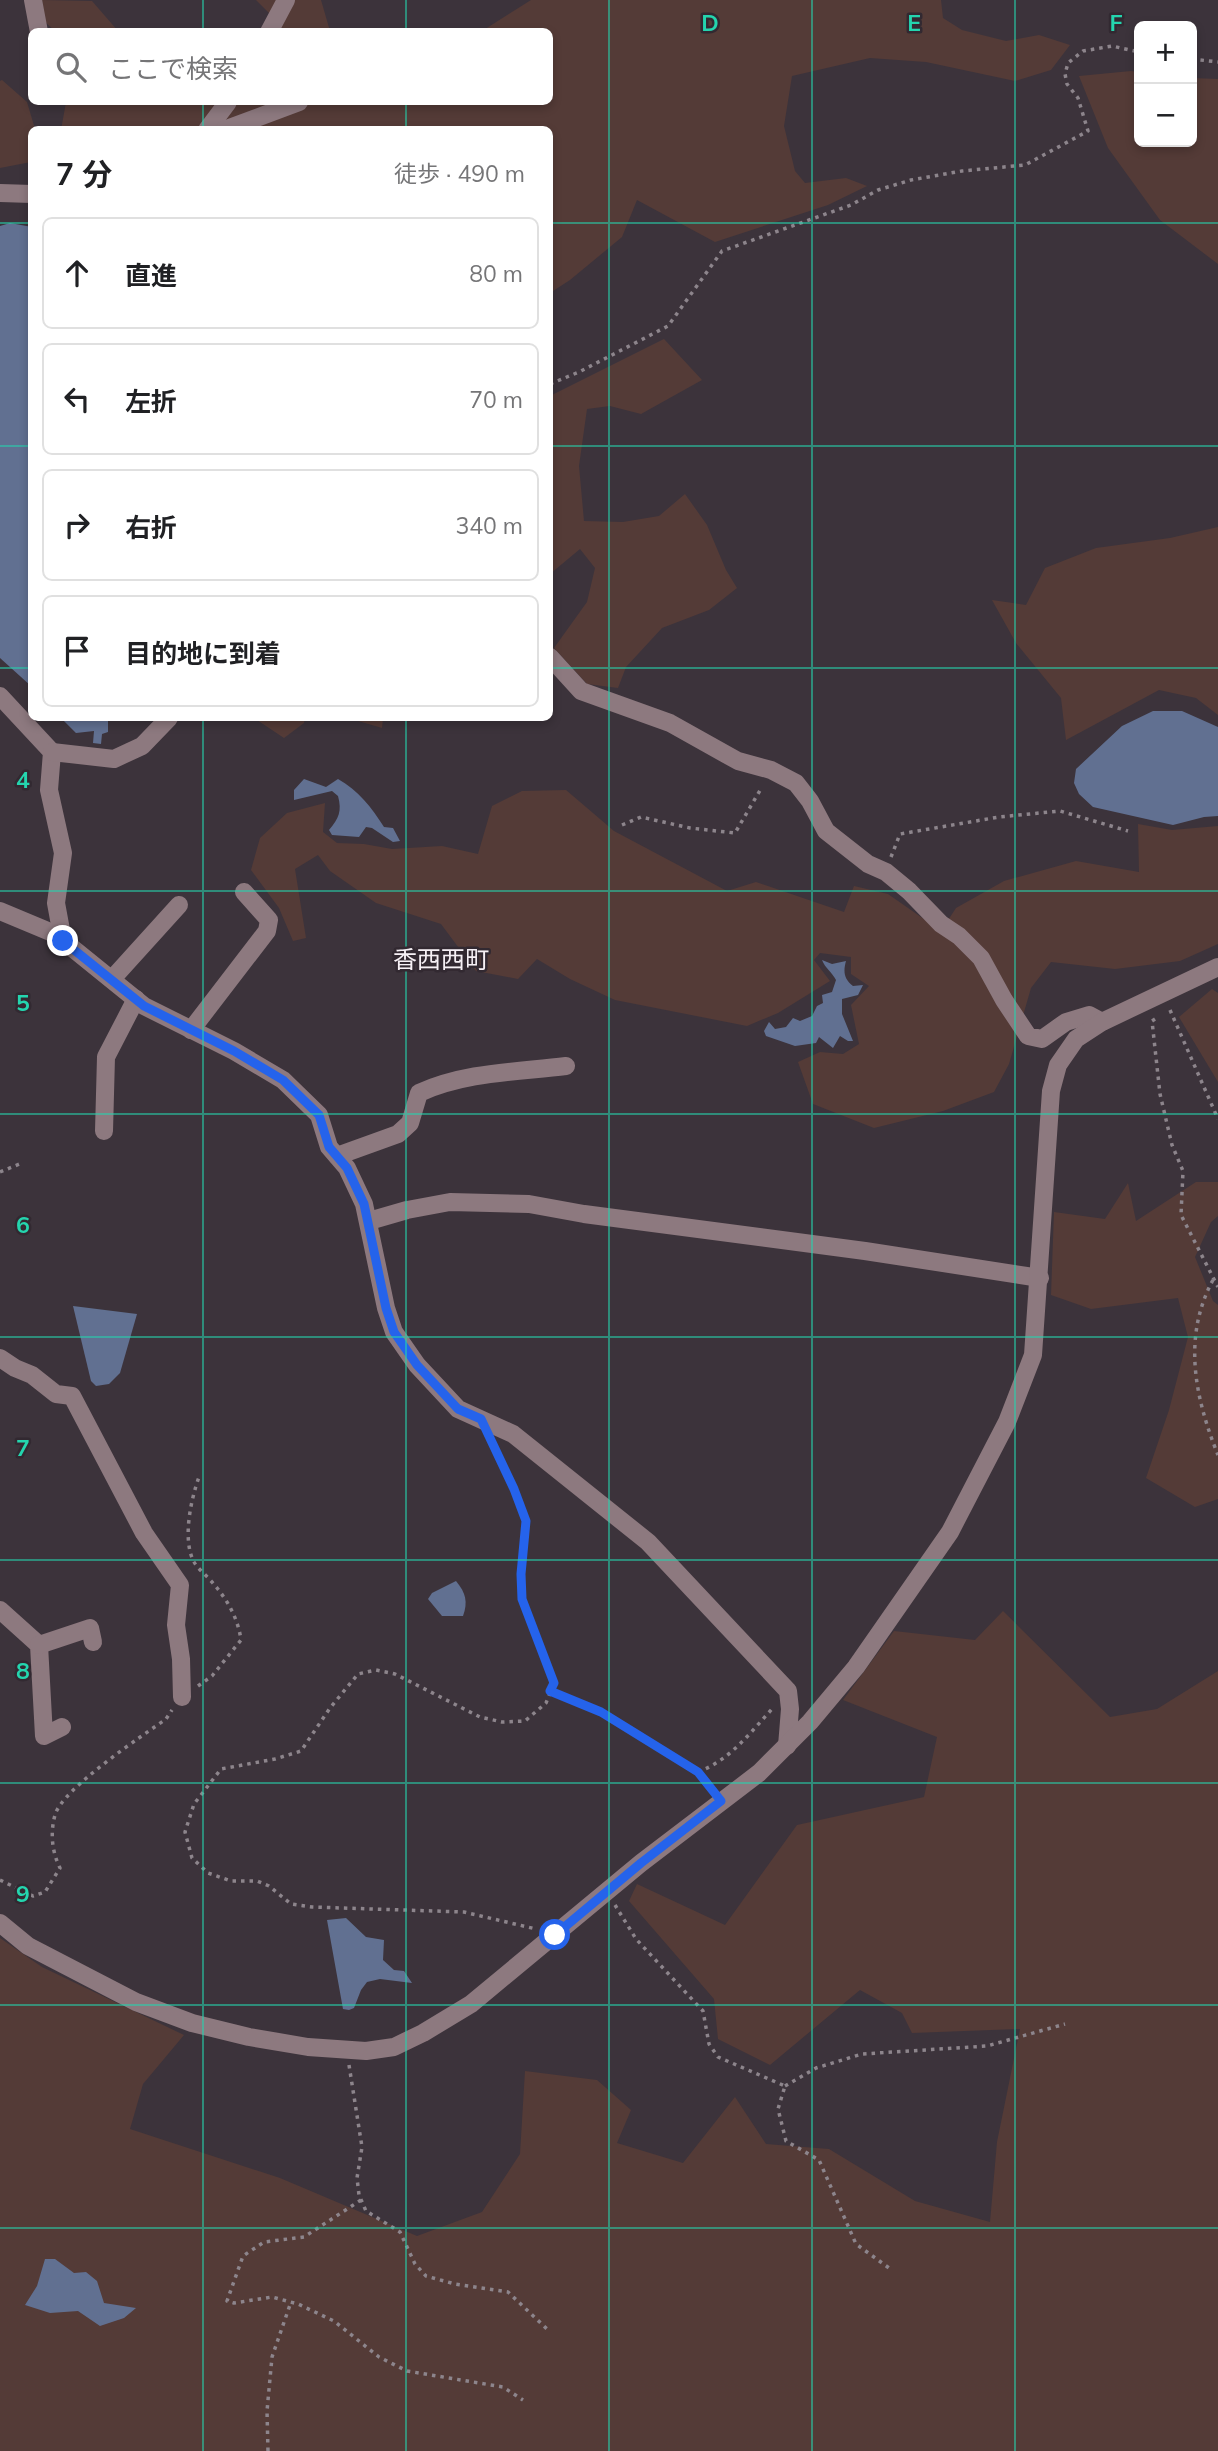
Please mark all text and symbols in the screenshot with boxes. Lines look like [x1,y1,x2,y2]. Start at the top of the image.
text: D [701,8,719,37]
text: E [907,8,921,37]
text: F [1109,8,1123,37]
map controls [1134,21,1197,147]
button: + [1134,21,1197,84]
search box [28,28,553,105]
icon: search [52,48,90,86]
text: ここで検索 [108,52,238,85]
button: − [1134,84,1197,147]
text: 7 分 [56,155,112,193]
text: 徒歩 · 490 m [394,159,525,188]
icon: ahead [58,254,96,292]
text: 直進 [125,259,177,292]
text: 80 m [469,259,523,288]
icon: left [58,380,96,418]
text: 左折 [125,385,177,418]
text: 70 m [469,385,523,414]
icon: right [58,506,96,544]
text: 右折 [125,511,177,544]
text: 340 m [455,511,523,540]
icon: arrive [58,632,96,670]
text: 目的地に到着 [125,637,281,670]
text: 4 [16,765,30,794]
route end [47,925,78,956]
district label: 香西西町 [393,944,489,974]
text: 5 [16,988,30,1017]
text: 6 [16,1210,30,1239]
text: 7 [16,1433,30,1462]
text: 8 [16,1656,30,1685]
text: 9 [16,1879,30,1908]
route start [539,1919,570,1950]

